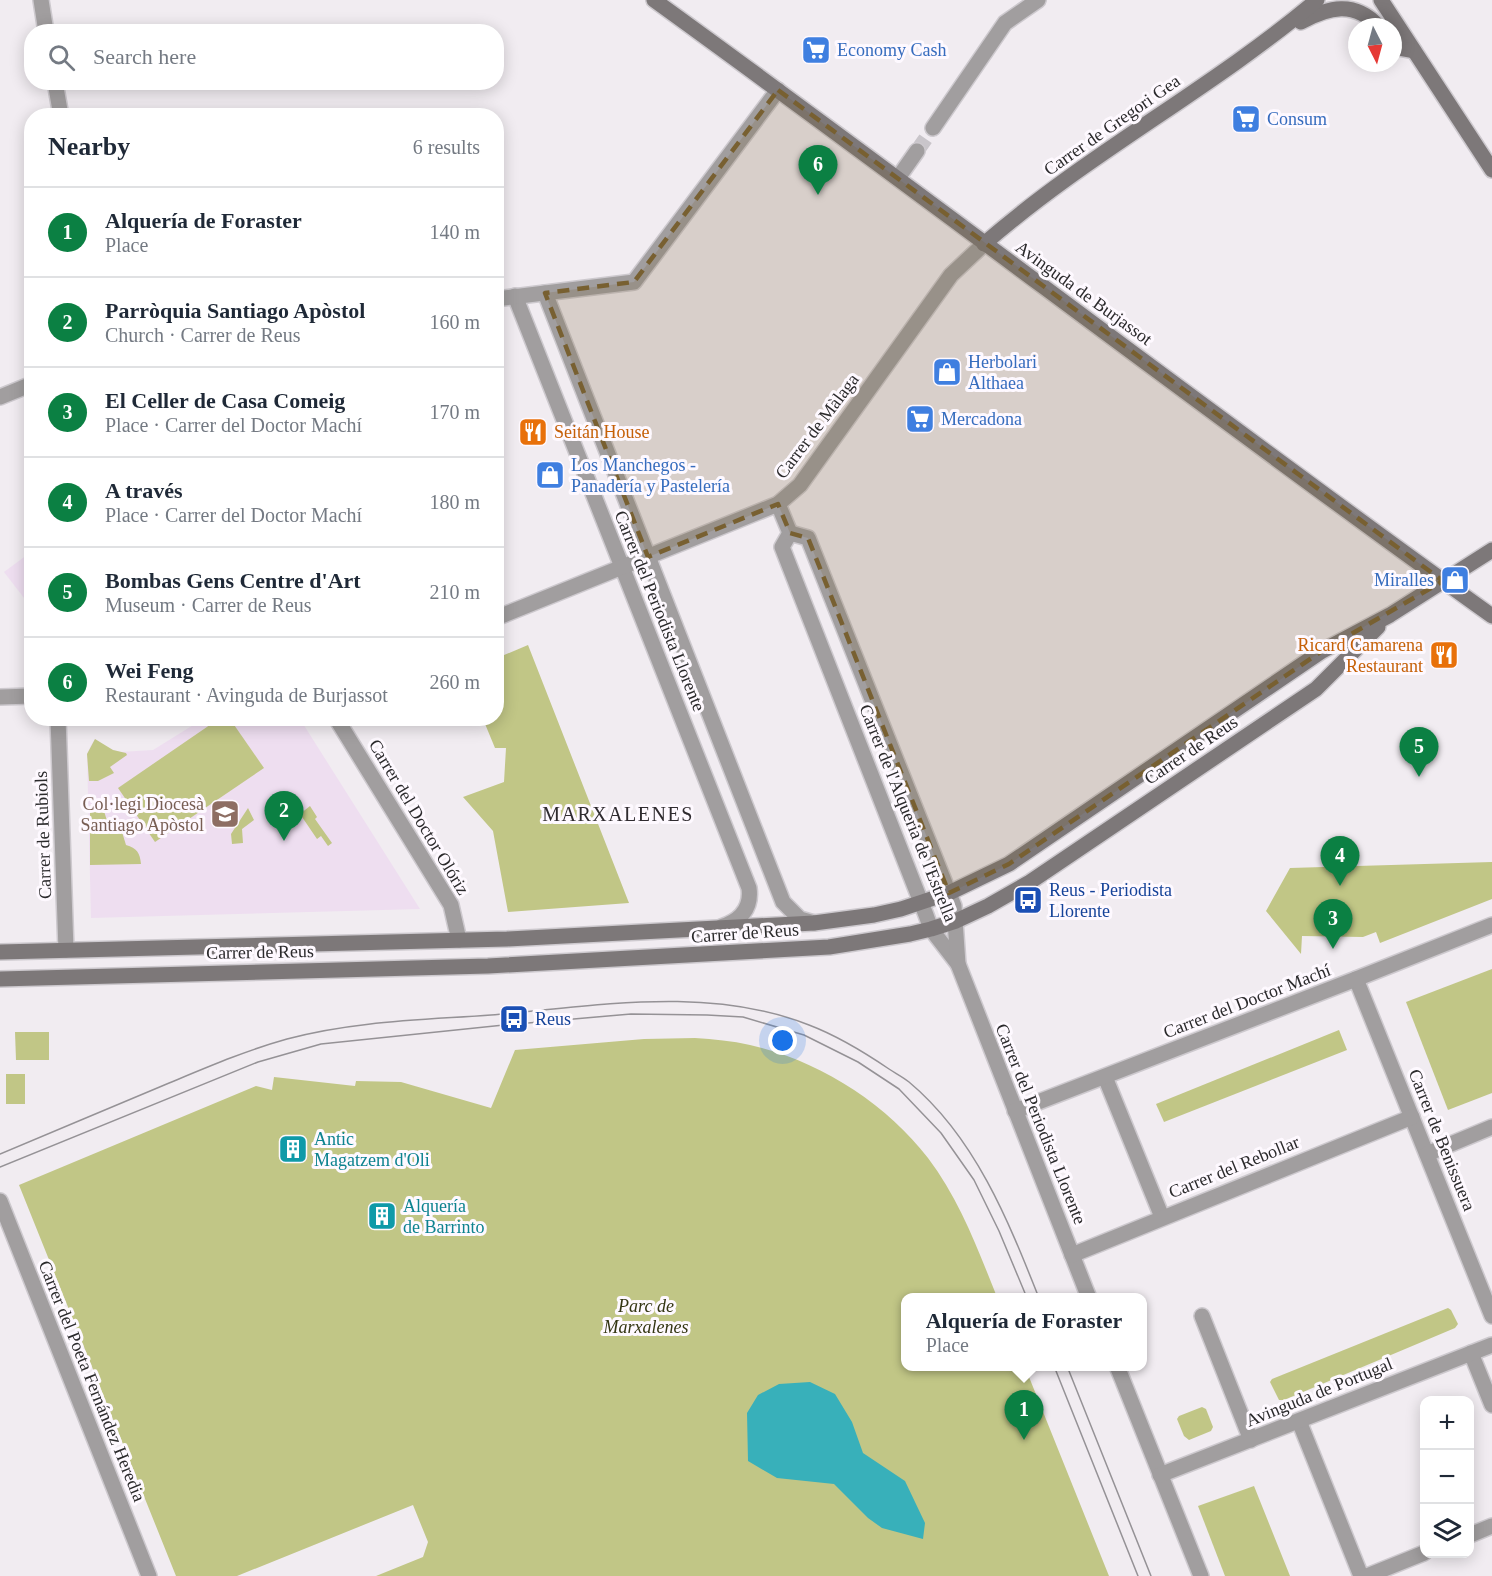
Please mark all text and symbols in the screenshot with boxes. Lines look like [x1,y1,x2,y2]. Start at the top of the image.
north arrow [1348,18,1402,72]
search box [24,24,504,90]
supermarket icon: Economy Cash [800,34,832,66]
place label: Economy Cash [837,40,947,60]
icon: search [45,41,78,74]
text: Search here [93,44,196,69]
street label: Carrer de Gregori Gea [1040,71,1184,179]
supermarket icon: Consum [1230,103,1262,135]
place label: Consum [1267,109,1327,129]
text: Nearby [48,132,130,161]
text: 6 results [413,136,480,158]
pin: 6 [798,146,838,195]
text: Alquería de Foraster [105,208,302,233]
text: 1 [63,221,73,243]
text: 140 m [429,221,480,243]
text: Place [105,234,148,256]
street label: Avinguda de Burjassot [1012,237,1156,349]
text: Parròquia Santiago Apòstol [105,298,365,323]
text: 2 [63,311,73,333]
text: 160 m [429,311,480,333]
text: Church · Carrer de Reus [105,324,301,346]
place label: Herbolari Althaea [968,352,1037,393]
shop icon: Herbolari Althaea [931,356,963,388]
street label: Carrer de Màlaga [771,370,863,482]
text: El Celler de Casa Comeig [105,388,345,413]
text: 3 [63,401,73,423]
text: 170 m [429,401,480,423]
supermarket icon: Mercadona [904,403,936,435]
place label: Mercadona [941,409,1022,429]
text: Place · Carrer del Doctor Machí [105,414,362,436]
restaurant icon: Seitán House [517,416,549,448]
place label: Seitán House [554,422,649,442]
place label: Los Manchegos - Panadería y Pastelería [571,455,730,496]
shop icon: Los Manchegos - Panadería y Pastelería [534,459,566,491]
text: A través [105,478,183,503]
text: 4 [63,491,73,513]
text: 180 m [429,491,480,513]
text: Place · Carrer del Doctor Machí [105,504,362,526]
street label: Carrer del Periodista Llorente [611,508,709,714]
shop icon: Miralles [1439,564,1471,596]
text: Bombas Gens Centre d'Art [105,568,361,593]
place label: Miralles [1374,570,1434,590]
text: 5 [63,581,73,603]
text: 210 m [429,581,480,603]
text: Museum · Carrer de Reus [105,594,312,616]
place label: Ricard Camarena Restaurant [1298,635,1423,676]
restaurant icon: Ricard Camarena Restaurant [1428,639,1460,671]
text: Wei Feng [105,658,194,683]
text: 6 [63,671,73,693]
text: 260 m [429,671,480,693]
text: Restaurant · Avinguda de Burjassot [105,684,388,706]
street label: Carrer de l'Alqueria de l'Estrella [855,702,961,924]
street label: Carrer de Reus [1141,712,1241,788]
pin: 5 [1400,728,1438,777]
street label: Carrer del Doctor Olóriz [365,736,473,898]
street label: Carrer de Rubiols [31,771,55,899]
pin: 2 [264,792,304,841]
place label: Col·legi Diocesà Santiago Apòstol [80,794,204,835]
school or university icon: Col·legi Diocesà Santiago Apòstol [209,798,241,830]
district label: MARXALENES [542,803,694,825]
pin: 4 [1320,836,1360,886]
place label: Reus - Periodista Llorente [1049,880,1172,921]
bus stop icon: Reus - Periodista Llorente [1012,884,1044,916]
pin: 3 [1314,900,1352,949]
street label: Carrer de Reus [690,919,800,947]
street label: Carrer de Reus [206,941,314,963]
street label: Carrer del Doctor Machí [1161,960,1333,1042]
bus stop icon: Reus [498,1003,530,1035]
place label: Reus [535,1009,571,1029]
street label: Carrer del Periodista Llorente [992,1021,1090,1227]
your location [768,1026,797,1055]
street label: Carrer de Benissuera [1404,1066,1480,1214]
place label: Antic Magatzem d'Oli [314,1129,430,1170]
street label: Carrer del Rebollar [1166,1132,1302,1202]
building icon: Antic Magatzem d'Oli [277,1133,309,1165]
place label: Alquería de Barrinto [403,1196,484,1237]
building icon: Alquería de Barrinto [366,1200,398,1232]
street label: Carrer del Poeta Fernández Heredia [34,1258,150,1504]
popup [901,1293,1147,1371]
park label: Parc de Marxalenes [603,1296,688,1337]
text: Alquería de Foraster [926,1308,1122,1333]
text: Place [926,1334,969,1356]
street label: Avinguda de Portugal [1243,1353,1395,1431]
pin: 1 [1004,1390,1044,1440]
map controls [1420,1396,1474,1558]
button: + [1420,1396,1474,1450]
button: − [1420,1450,1474,1504]
button: layers [1420,1504,1474,1558]

